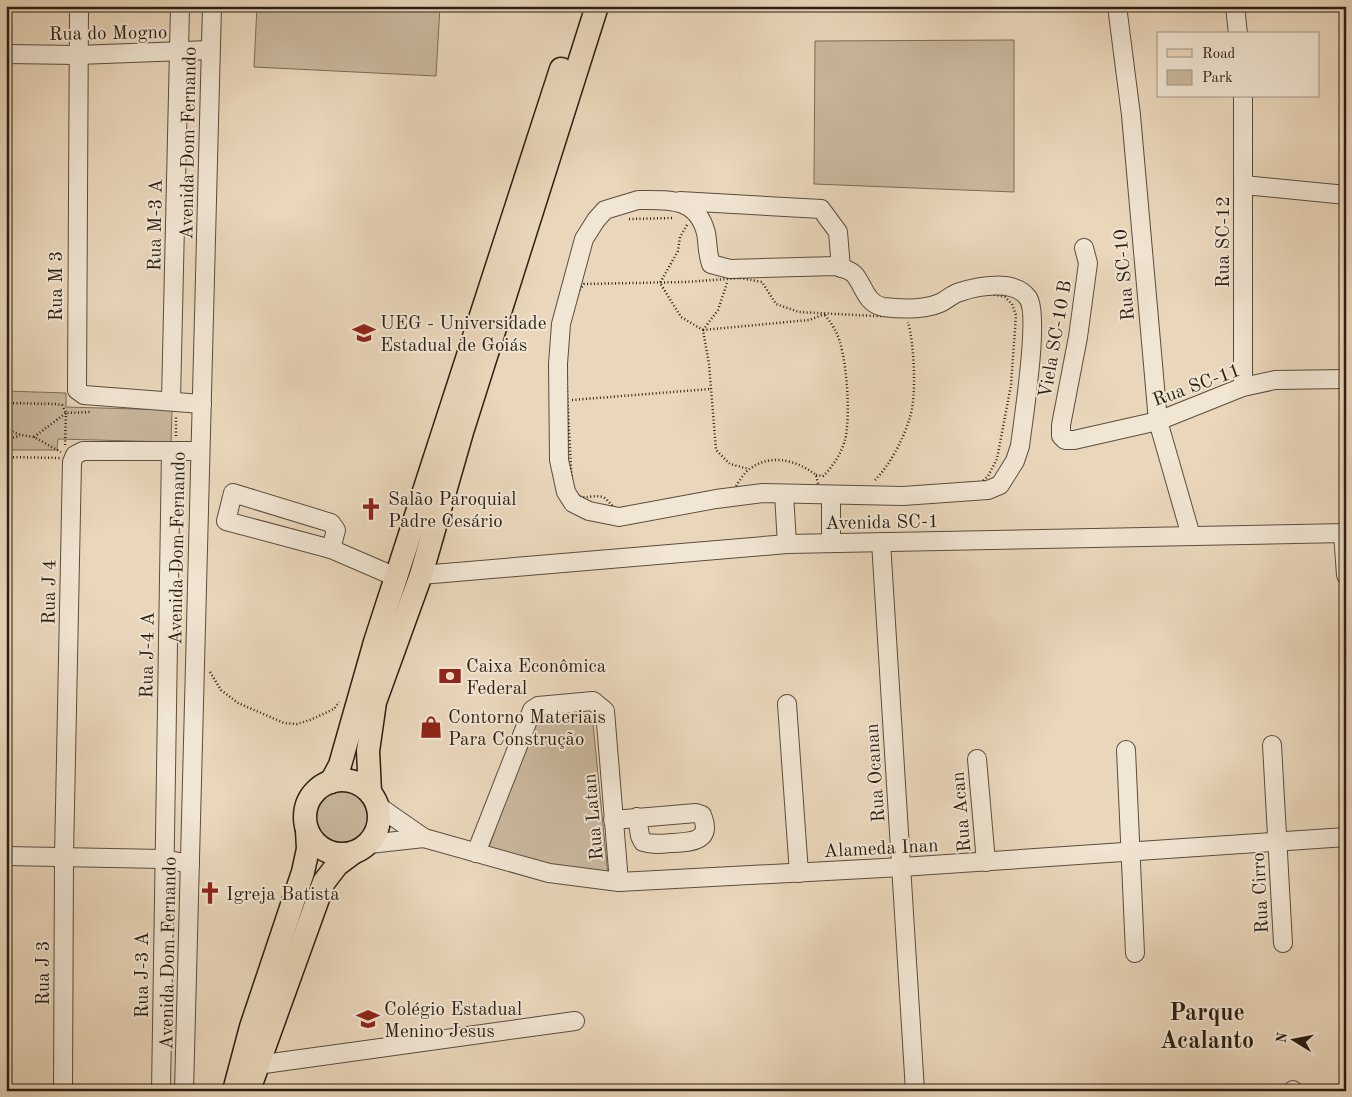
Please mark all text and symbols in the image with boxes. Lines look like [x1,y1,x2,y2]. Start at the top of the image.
street label: Rua do Mogno [49,24,167,45]
legend [1157,32,1320,98]
street label: Avenida Dom Fernando [178,46,201,240]
text: Road [1202,47,1236,62]
text: Park [1202,71,1233,86]
street label: Rua M-3 A [146,178,167,271]
street label: Rua SC-12 [1215,196,1234,288]
street label: Rua SC-10 [1112,228,1139,321]
street label: Rua M 3 [48,251,67,321]
street label: Viela SC-10 B [1037,279,1076,400]
place label: UEG - Universidade Estadual de Goiás [380,315,547,356]
school or university icon: UEG - Universidade Estadual de Goiás [351,320,377,346]
street label: Rua SC-11 [1150,362,1243,411]
street label: Avenida Dom Fernando [167,451,190,645]
place label: Salão Paroquial Padre Cesário [388,491,516,532]
church icon: Salão Paroquial Padre Cesário [358,496,384,522]
street label: Avenida SC-1 [825,513,939,534]
street label: Rua J 4 [40,559,61,625]
street label: Rua J-4 A [138,611,159,699]
place label: Caixa Econômica Federal [466,658,607,699]
bank icon: Caixa Econômica Federal [437,663,463,689]
place label: Contorno Materiais Para Construção [448,709,606,750]
shop icon: Contorno Materiais Para Construção [418,714,444,740]
street label: Rua Ocanan [864,723,889,823]
street label: Rua Acan [950,771,975,853]
street label: Rua Latan [581,773,608,861]
street label: Alameda Inan [823,837,939,862]
street label: Rua Cirro [1250,852,1273,934]
street label: Avenida Dom Fernando [158,856,181,1050]
church icon: Igreja Batista [197,880,223,906]
place label: Igreja Batista [226,886,340,905]
street label: Rua J-3 A [134,931,153,1018]
street label: Rua J 3 [35,940,54,1006]
place label: Colégio Estadual Menino Jesus [384,1001,522,1042]
district label: Parque Acalanto [1160,1002,1254,1054]
school or university icon: Colégio Estadual Menino Jesus [355,1006,381,1032]
north arrow [1270,1014,1320,1064]
text: N [1274,1031,1290,1044]

